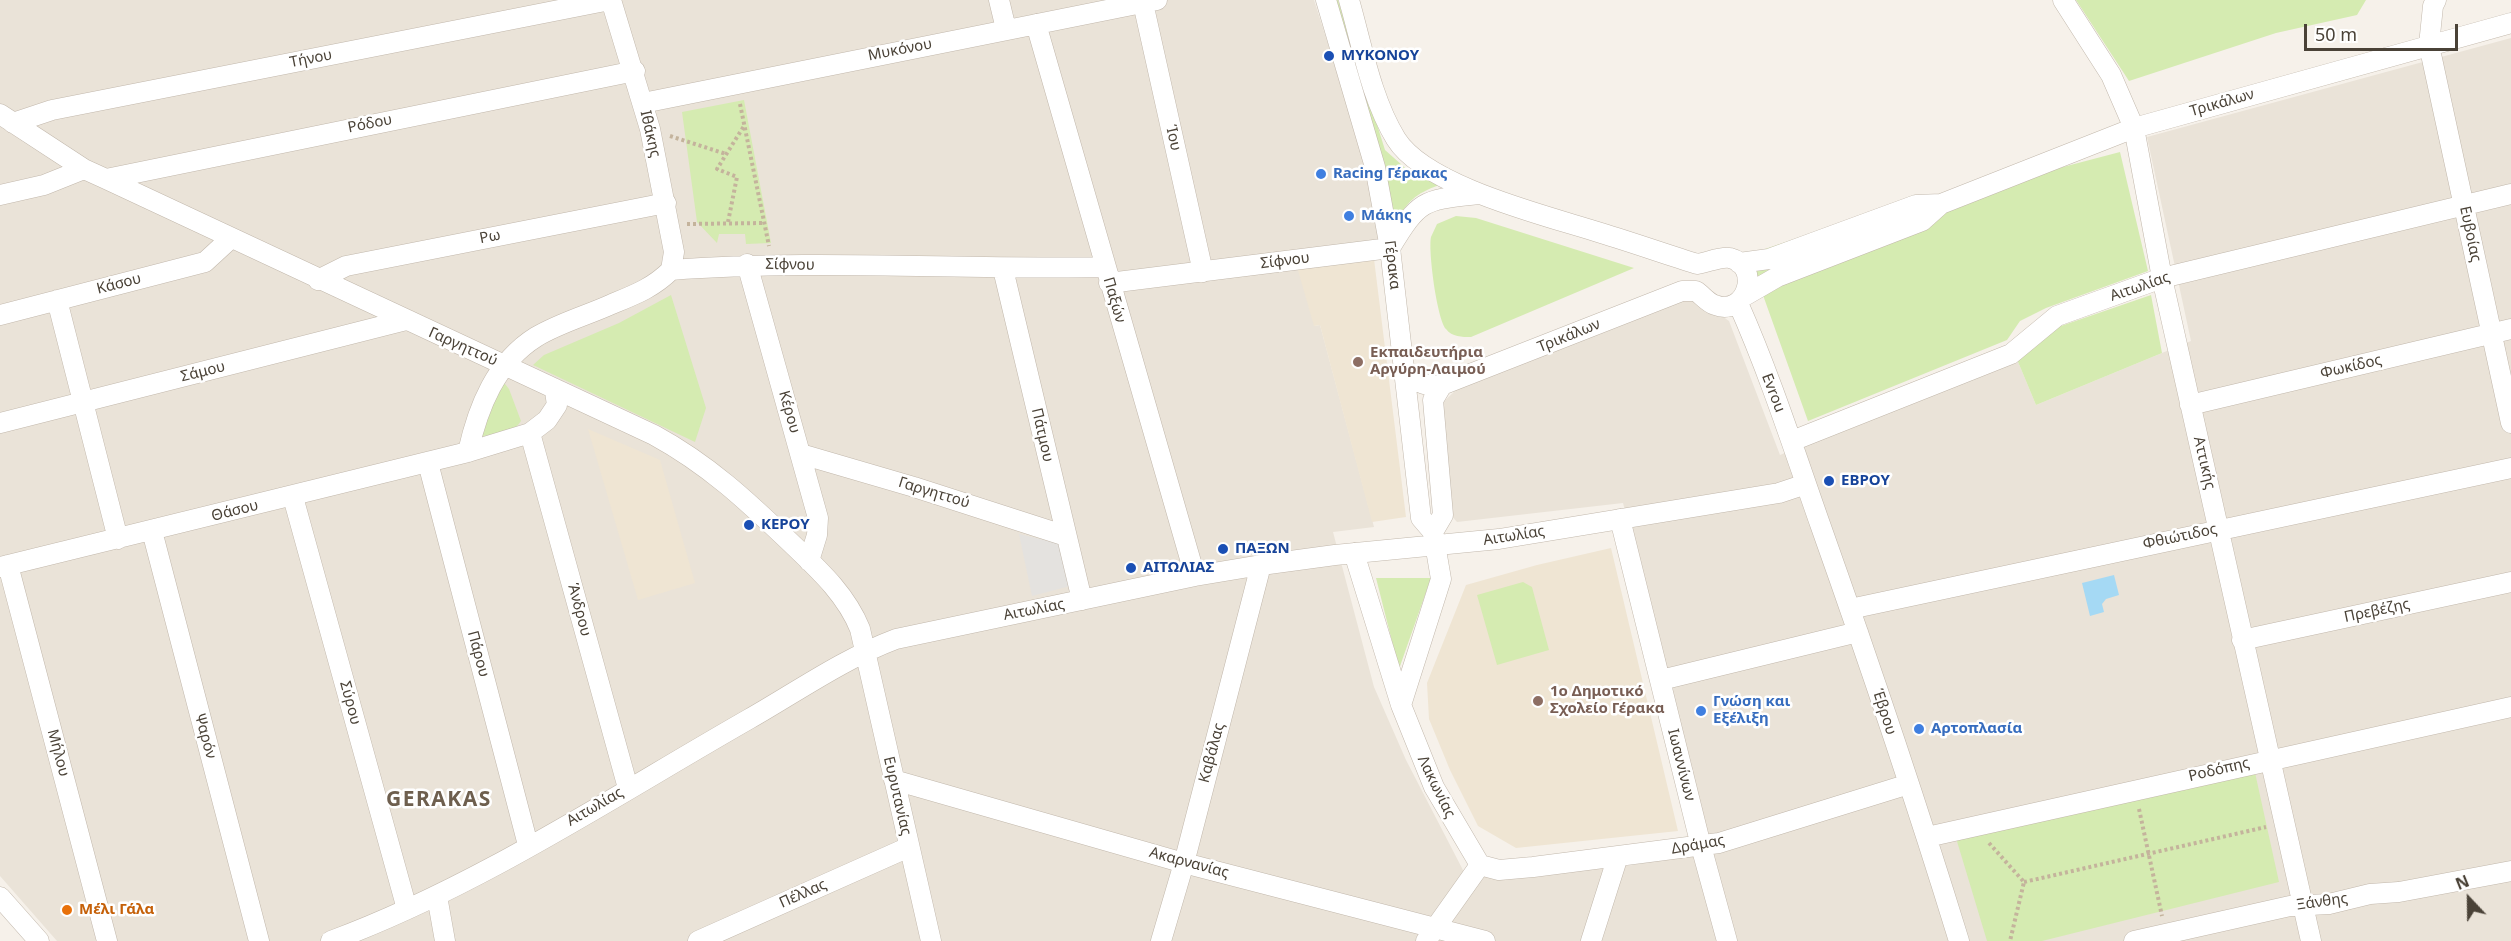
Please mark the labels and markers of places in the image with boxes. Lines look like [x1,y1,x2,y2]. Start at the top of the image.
place label: ΜΥΚΟΝΟΥ [1341,47,1419,65]
marker: ΜΥΚΟΝΟΥ [1322,49,1336,63]
place label: Racing Γέρακας [1333,165,1447,183]
marker: Racing Γέρακας [1314,167,1328,181]
place label: Μάκης [1361,207,1412,225]
marker: Μάκης [1342,209,1356,223]
place label: Εκπαιδευτήρια Αργύρη-Λαιμού [1370,344,1486,379]
marker: Εκπαιδευτήρια Αργύρη-Λαιμού [1351,355,1365,369]
place label: ΕΒΡΟΥ [1841,472,1890,490]
marker: ΕΒΡΟΥ [1822,474,1836,488]
place label: ΚΕΡΟΥ [761,516,810,534]
marker: ΚΕΡΟΥ [742,518,756,532]
place label: ΠΑΞΩΝ [1235,540,1290,558]
marker: ΠΑΞΩΝ [1216,542,1230,556]
place label: ΑΙΤΩΛΙΑΣ [1143,559,1214,577]
marker: ΑΙΤΩΛΙΑΣ [1124,561,1138,575]
place label: 1ο Δημοτικό Σχολείο Γέρακα [1550,683,1665,718]
place label: Γνώση και Εξέλιξη [1713,693,1791,728]
marker: 1ο Δημοτικό Σχολείο Γέρακα [1531,694,1545,708]
marker: Γνώση και Εξέλιξη [1694,704,1708,718]
place label: Αρτοπλασία [1931,720,2022,738]
marker: Αρτοπλασία [1912,722,1926,736]
place label: Μέλι Γάλα [79,901,154,919]
marker: Μέλι Γάλα [60,903,74,917]

